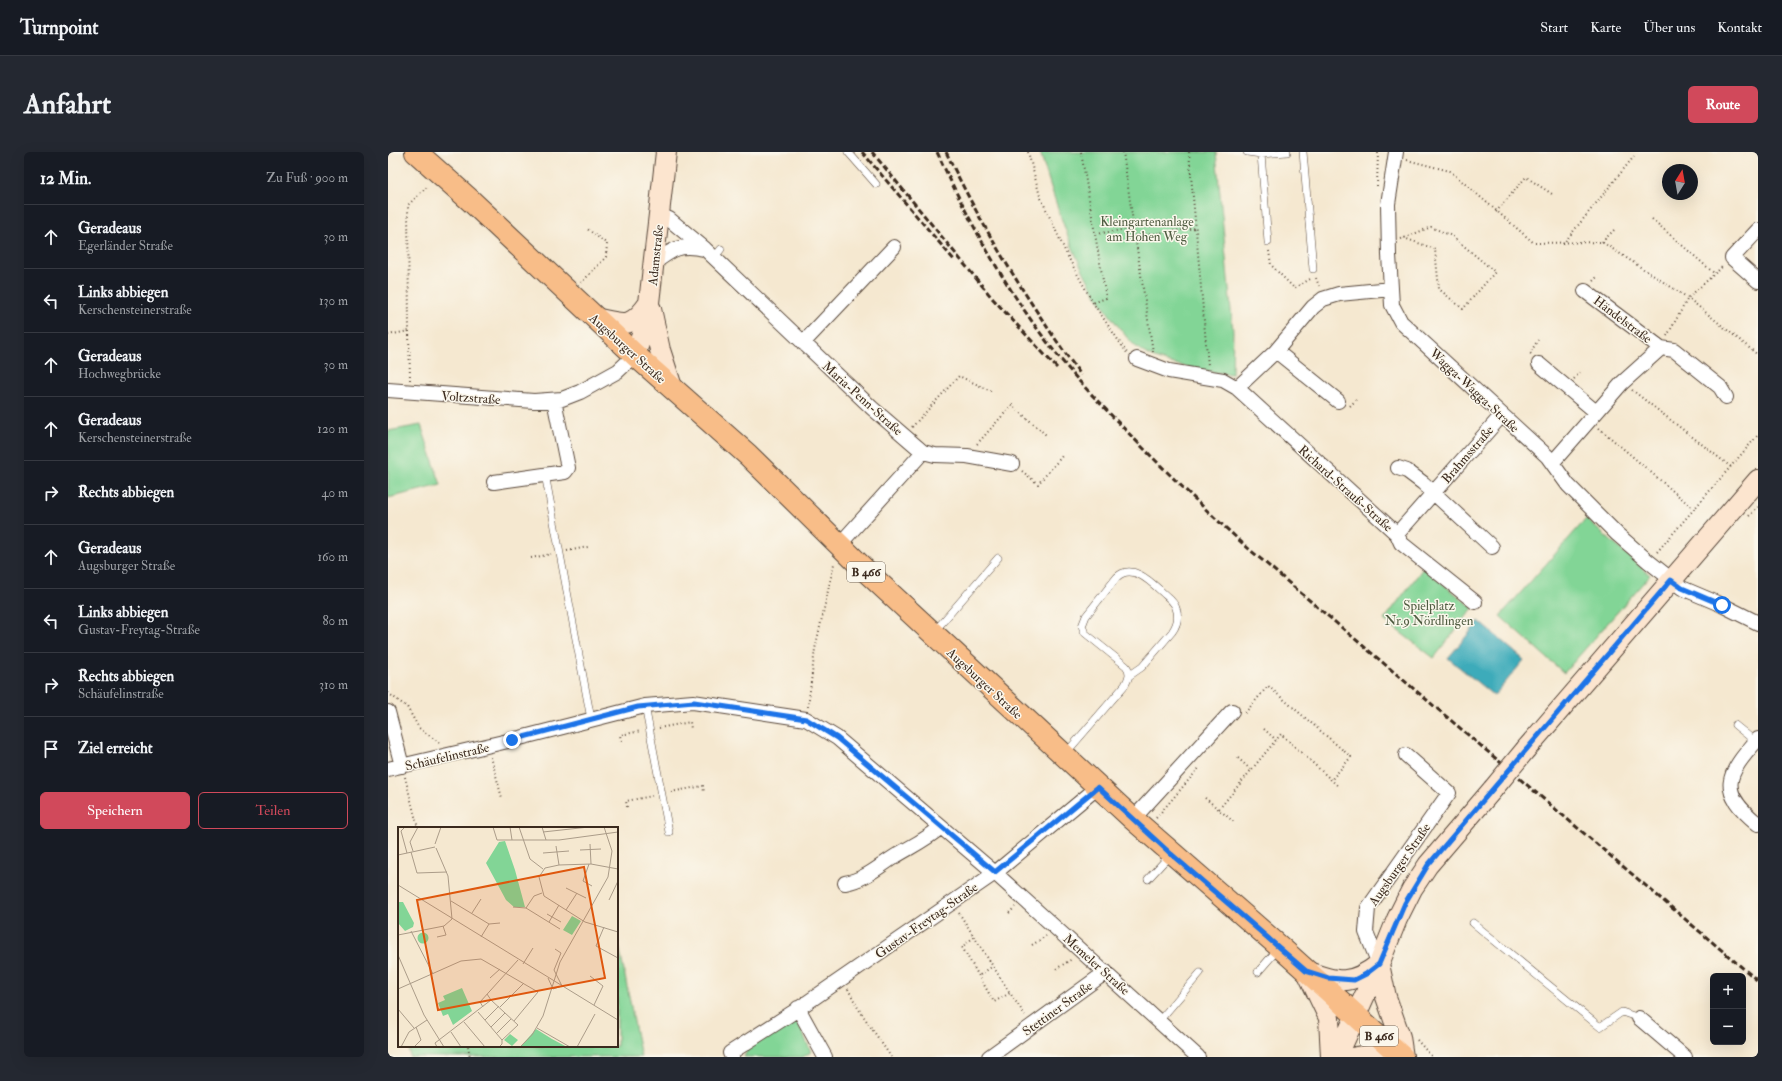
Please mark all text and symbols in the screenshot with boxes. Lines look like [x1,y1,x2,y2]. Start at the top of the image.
text: Turnpoint [20,16,98,40]
text: Start [1540,19,1568,36]
text: Karte [1590,19,1621,36]
text: Über uns [1643,19,1695,36]
text: Kontakt [1717,19,1762,36]
button: Route [1688,86,1758,123]
text: Anfahrt [24,87,111,122]
north arrow [1662,164,1698,200]
text: 12 Min. [40,168,91,189]
text: Zu Fuß · 900 m [266,170,348,186]
park label: Kleingartenanlage am Hohen Weg [1100,214,1194,245]
text: Geradeaus [78,219,141,238]
street label: Adamstraße [645,223,667,287]
icon: ahead [40,226,62,248]
text: 30 m [324,229,348,245]
text: Egerländer Straße [78,238,173,254]
text: Links abbiegen [78,283,168,302]
icon: left [40,290,62,312]
text: 130 m [319,293,348,309]
street label: Händelstraße [1590,293,1655,347]
text: Kerschensteinerstraße [78,302,192,318]
street label: Augsburger Straße [585,310,669,388]
street label: Wagga-Wagga-Straße [1426,345,1523,437]
text: Geradeaus [78,347,141,366]
icon: ahead [40,354,62,376]
text: 30 m [324,357,348,373]
street label: Maria-Penn-Straße [819,358,906,439]
text: Hochwegbrücke [78,366,161,382]
street label: Voltzstraße [441,388,502,408]
text: Geradeaus [78,411,141,430]
icon: ahead [40,418,62,440]
text: 120 m [317,421,348,437]
street label: Brahmsstraße [1438,422,1498,487]
text: Kerschensteinerstraße [78,430,192,446]
street label: Richard-Strauß-Straße [1295,442,1396,536]
icon: right [40,482,62,504]
text: Rechts abbiegen [78,483,174,502]
text: 40 m [322,485,348,501]
text: Geradeaus [78,539,141,558]
icon: ahead [40,546,62,568]
text: 160 m [317,549,348,565]
text: Augsburger Straße [78,558,175,574]
road number: B 466 [847,562,885,582]
route start [1713,596,1731,614]
park label: Spielplatz Nr.9 Nördlingen [1385,598,1474,629]
text: Links abbiegen [78,603,168,622]
icon: left [40,610,62,632]
text: 80 m [322,613,348,629]
text: Gustav-Freytag-Straße [78,622,200,638]
street label: Augsburger Straße [943,644,1026,723]
text: Rechts abbiegen [78,667,174,686]
icon: right [40,674,62,696]
text: 310 m [319,677,348,693]
text: Schäufelinstraße [78,686,164,702]
route end [503,731,521,749]
icon: arrive [40,738,62,760]
text: Ziel erreicht [78,739,153,758]
street label: Schäufelinstraße [404,739,491,774]
button: Speichern [40,792,190,829]
button: Teilen [198,792,348,829]
street label: Augsburger Straße [1365,820,1435,910]
inset map [398,827,618,1047]
street label: Gustav-Freytag-Straße [872,879,982,963]
street label: Memeler Straße [1060,931,1133,999]
map controls [1710,973,1746,1045]
button: + [1710,973,1746,1009]
street label: Stettiner Straße [1019,978,1096,1040]
button: − [1710,1009,1746,1045]
road number: B 466 [1360,1026,1398,1046]

